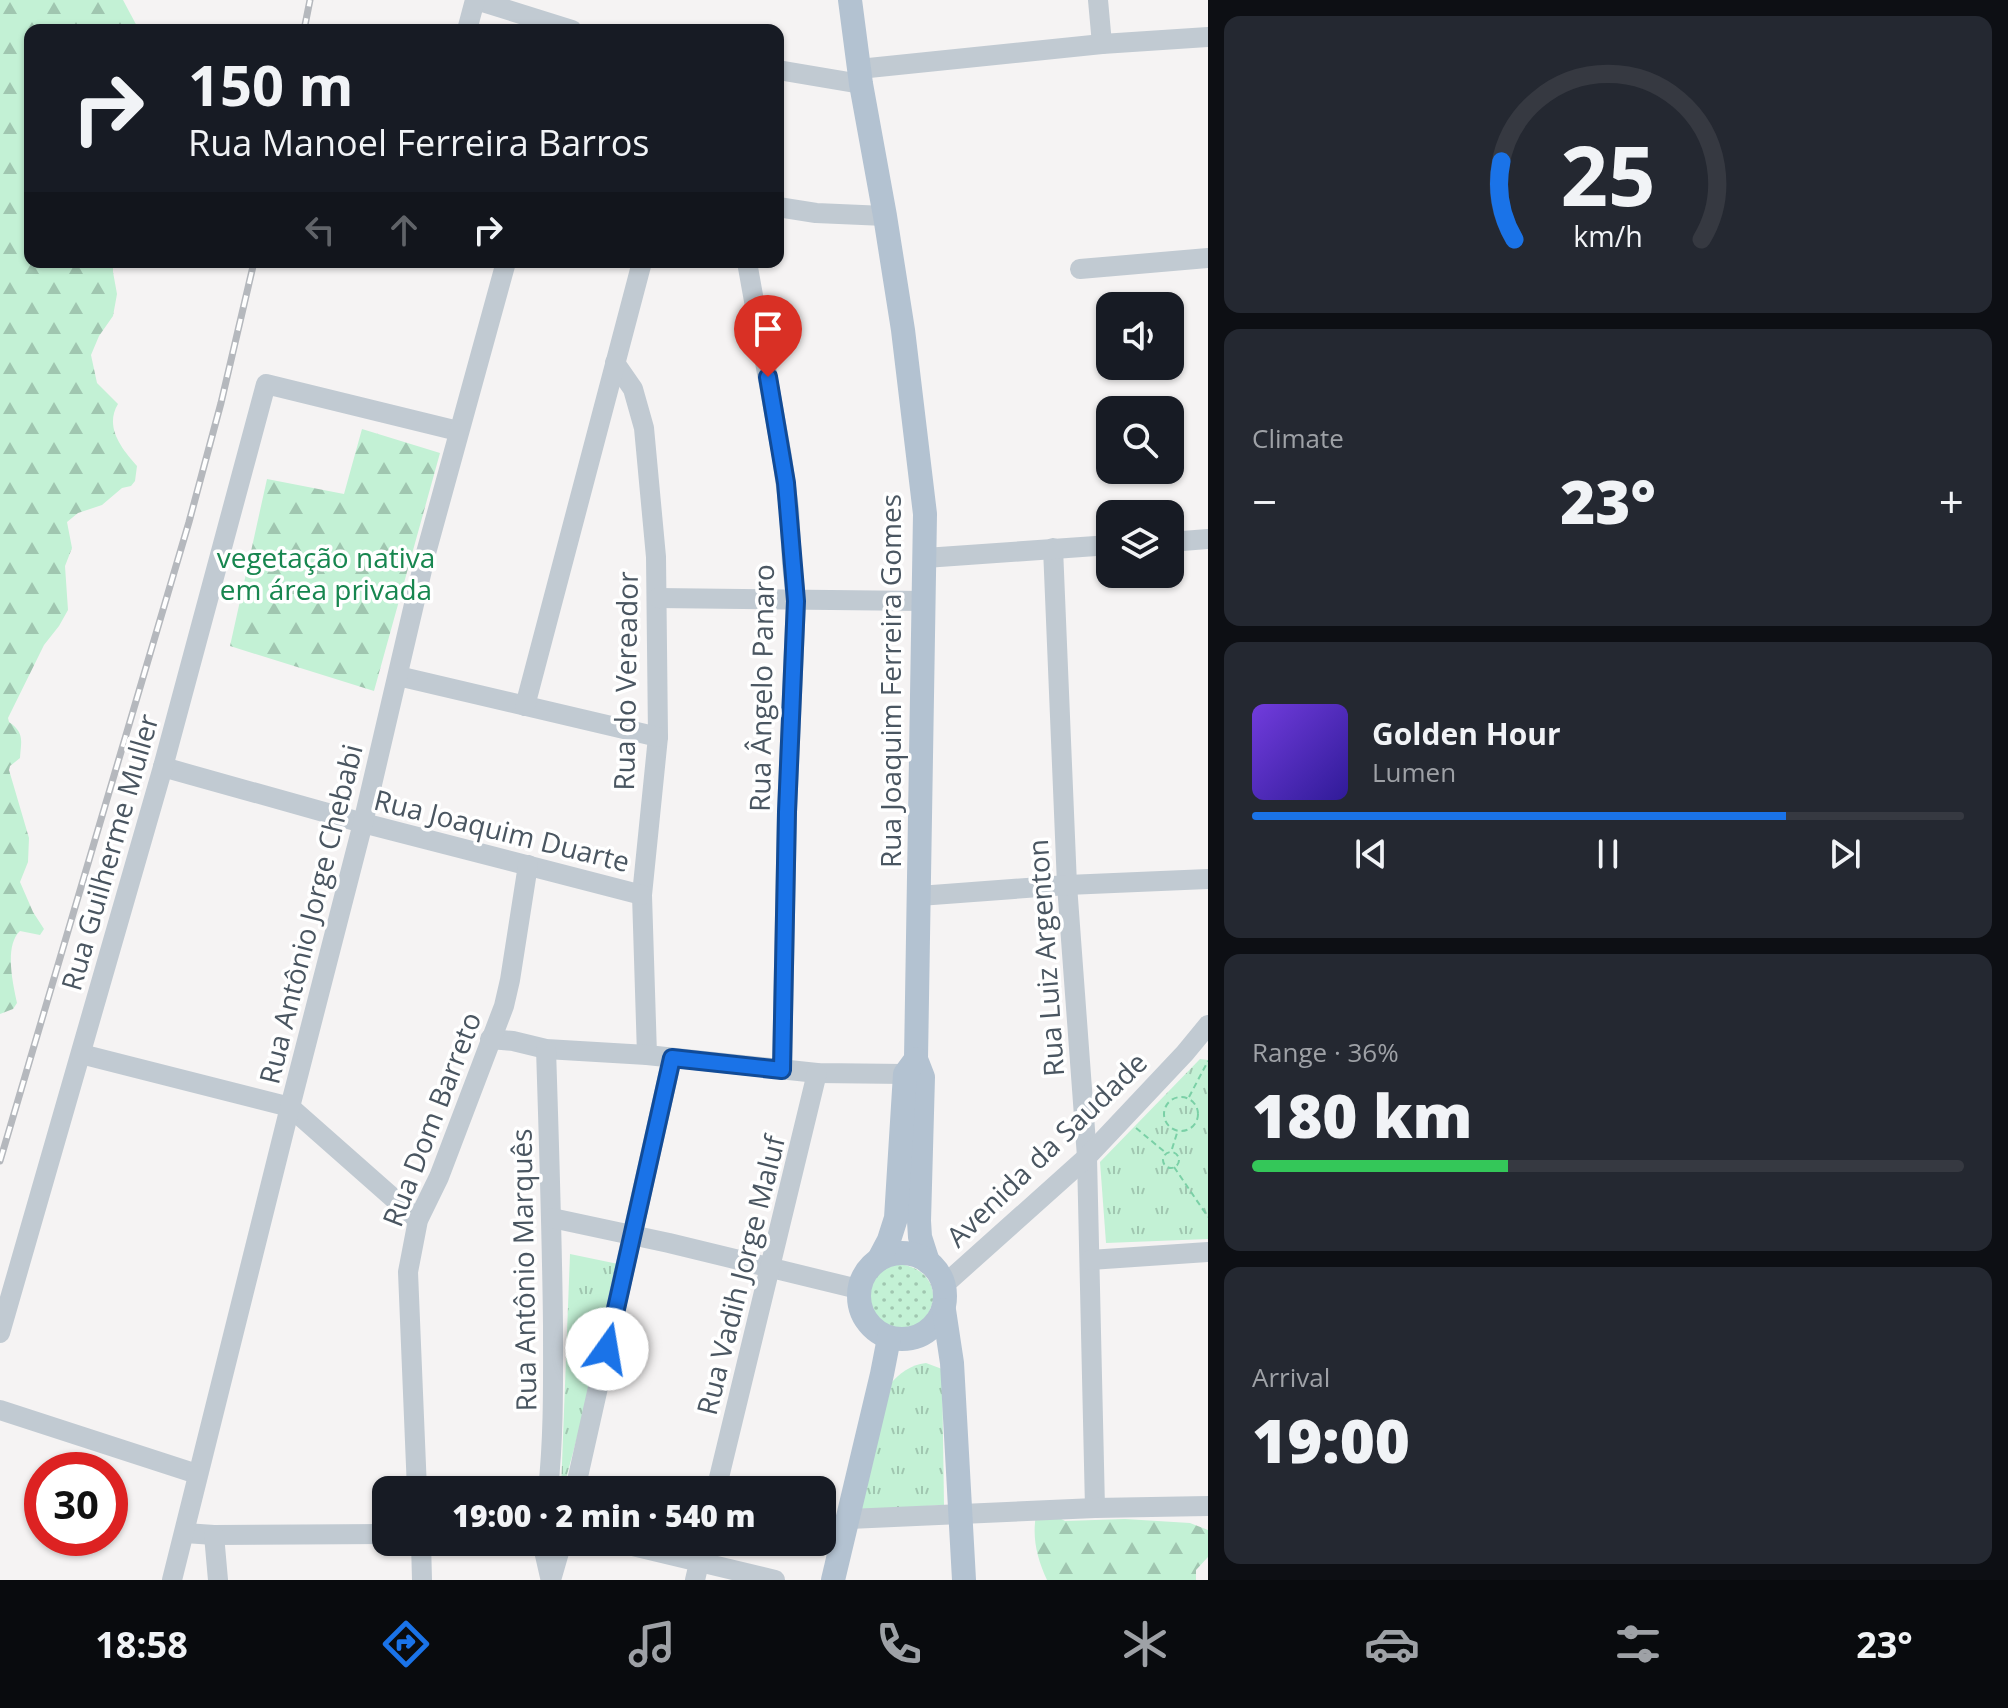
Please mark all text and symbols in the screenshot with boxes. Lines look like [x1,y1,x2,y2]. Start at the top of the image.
text: 150 m [188,46,354,122]
icon: right [56,56,160,160]
text: 25 [1560,117,1656,230]
text: Rua Manoel Ferreira Barros [188,118,650,167]
icon: left [298,208,342,252]
icon: ahead [382,208,426,252]
icon: right [466,208,510,252]
text: km/h [1573,217,1643,256]
map controls [1096,292,1184,588]
button: sound [1096,292,1184,380]
pin [734,295,802,377]
icon: arrive [746,307,790,351]
button: search [1096,396,1184,484]
text: Climate [1252,420,1344,456]
text: 23° [1560,460,1656,542]
text: − [1252,471,1277,531]
text: + [1939,471,1964,531]
street label: Rua Joaquim Ferreira Gomes [871,494,909,868]
button: layers [1096,500,1184,588]
park label: vegetação nativa em área privada [217,538,435,608]
street label: Rua Ângelo Panaro [740,564,782,812]
street label: Rua do Vereador [604,571,646,791]
street label: Rua Guilherme Muller [51,709,167,995]
text: Golden Hour [1372,713,1561,754]
street label: Rua Antônio Jorge Chebabi [249,740,371,1088]
text: Lumen [1372,754,1456,790]
street label: Rua Joaquim Duarte [370,780,634,880]
icon: previous [1349,832,1393,876]
icon: pause [1586,832,1630,876]
icon: next [1823,832,1867,876]
street label: Rua Luiz Argenton [1018,838,1072,1078]
street label: Rua Dom Barreto [373,1006,489,1232]
text: Range · 36% [1252,1034,1399,1070]
street label: Avenida da Saudade [937,1043,1155,1255]
text: 180 km [1252,1074,1473,1156]
street label: Rua Antônio Marquês [502,1128,544,1412]
street label: Rua Vadih Jorge Maluf [687,1130,793,1419]
position arrow [565,1307,649,1391]
text: Arrival [1252,1359,1330,1395]
text: 19:00 [1252,1399,1410,1481]
speed limit sign: 30 [24,1452,128,1556]
text: 19:00 · 2 min · 540 m [452,1495,756,1536]
icon: directions [378,1616,434,1672]
icon: music [624,1616,680,1672]
icon: phone [871,1616,927,1672]
icon: climate [1117,1616,1173,1672]
icon: car [1364,1616,1420,1672]
icon: filters [1610,1616,1666,1672]
text: 18:58 [95,1620,188,1669]
text: 23° [1856,1620,1913,1669]

